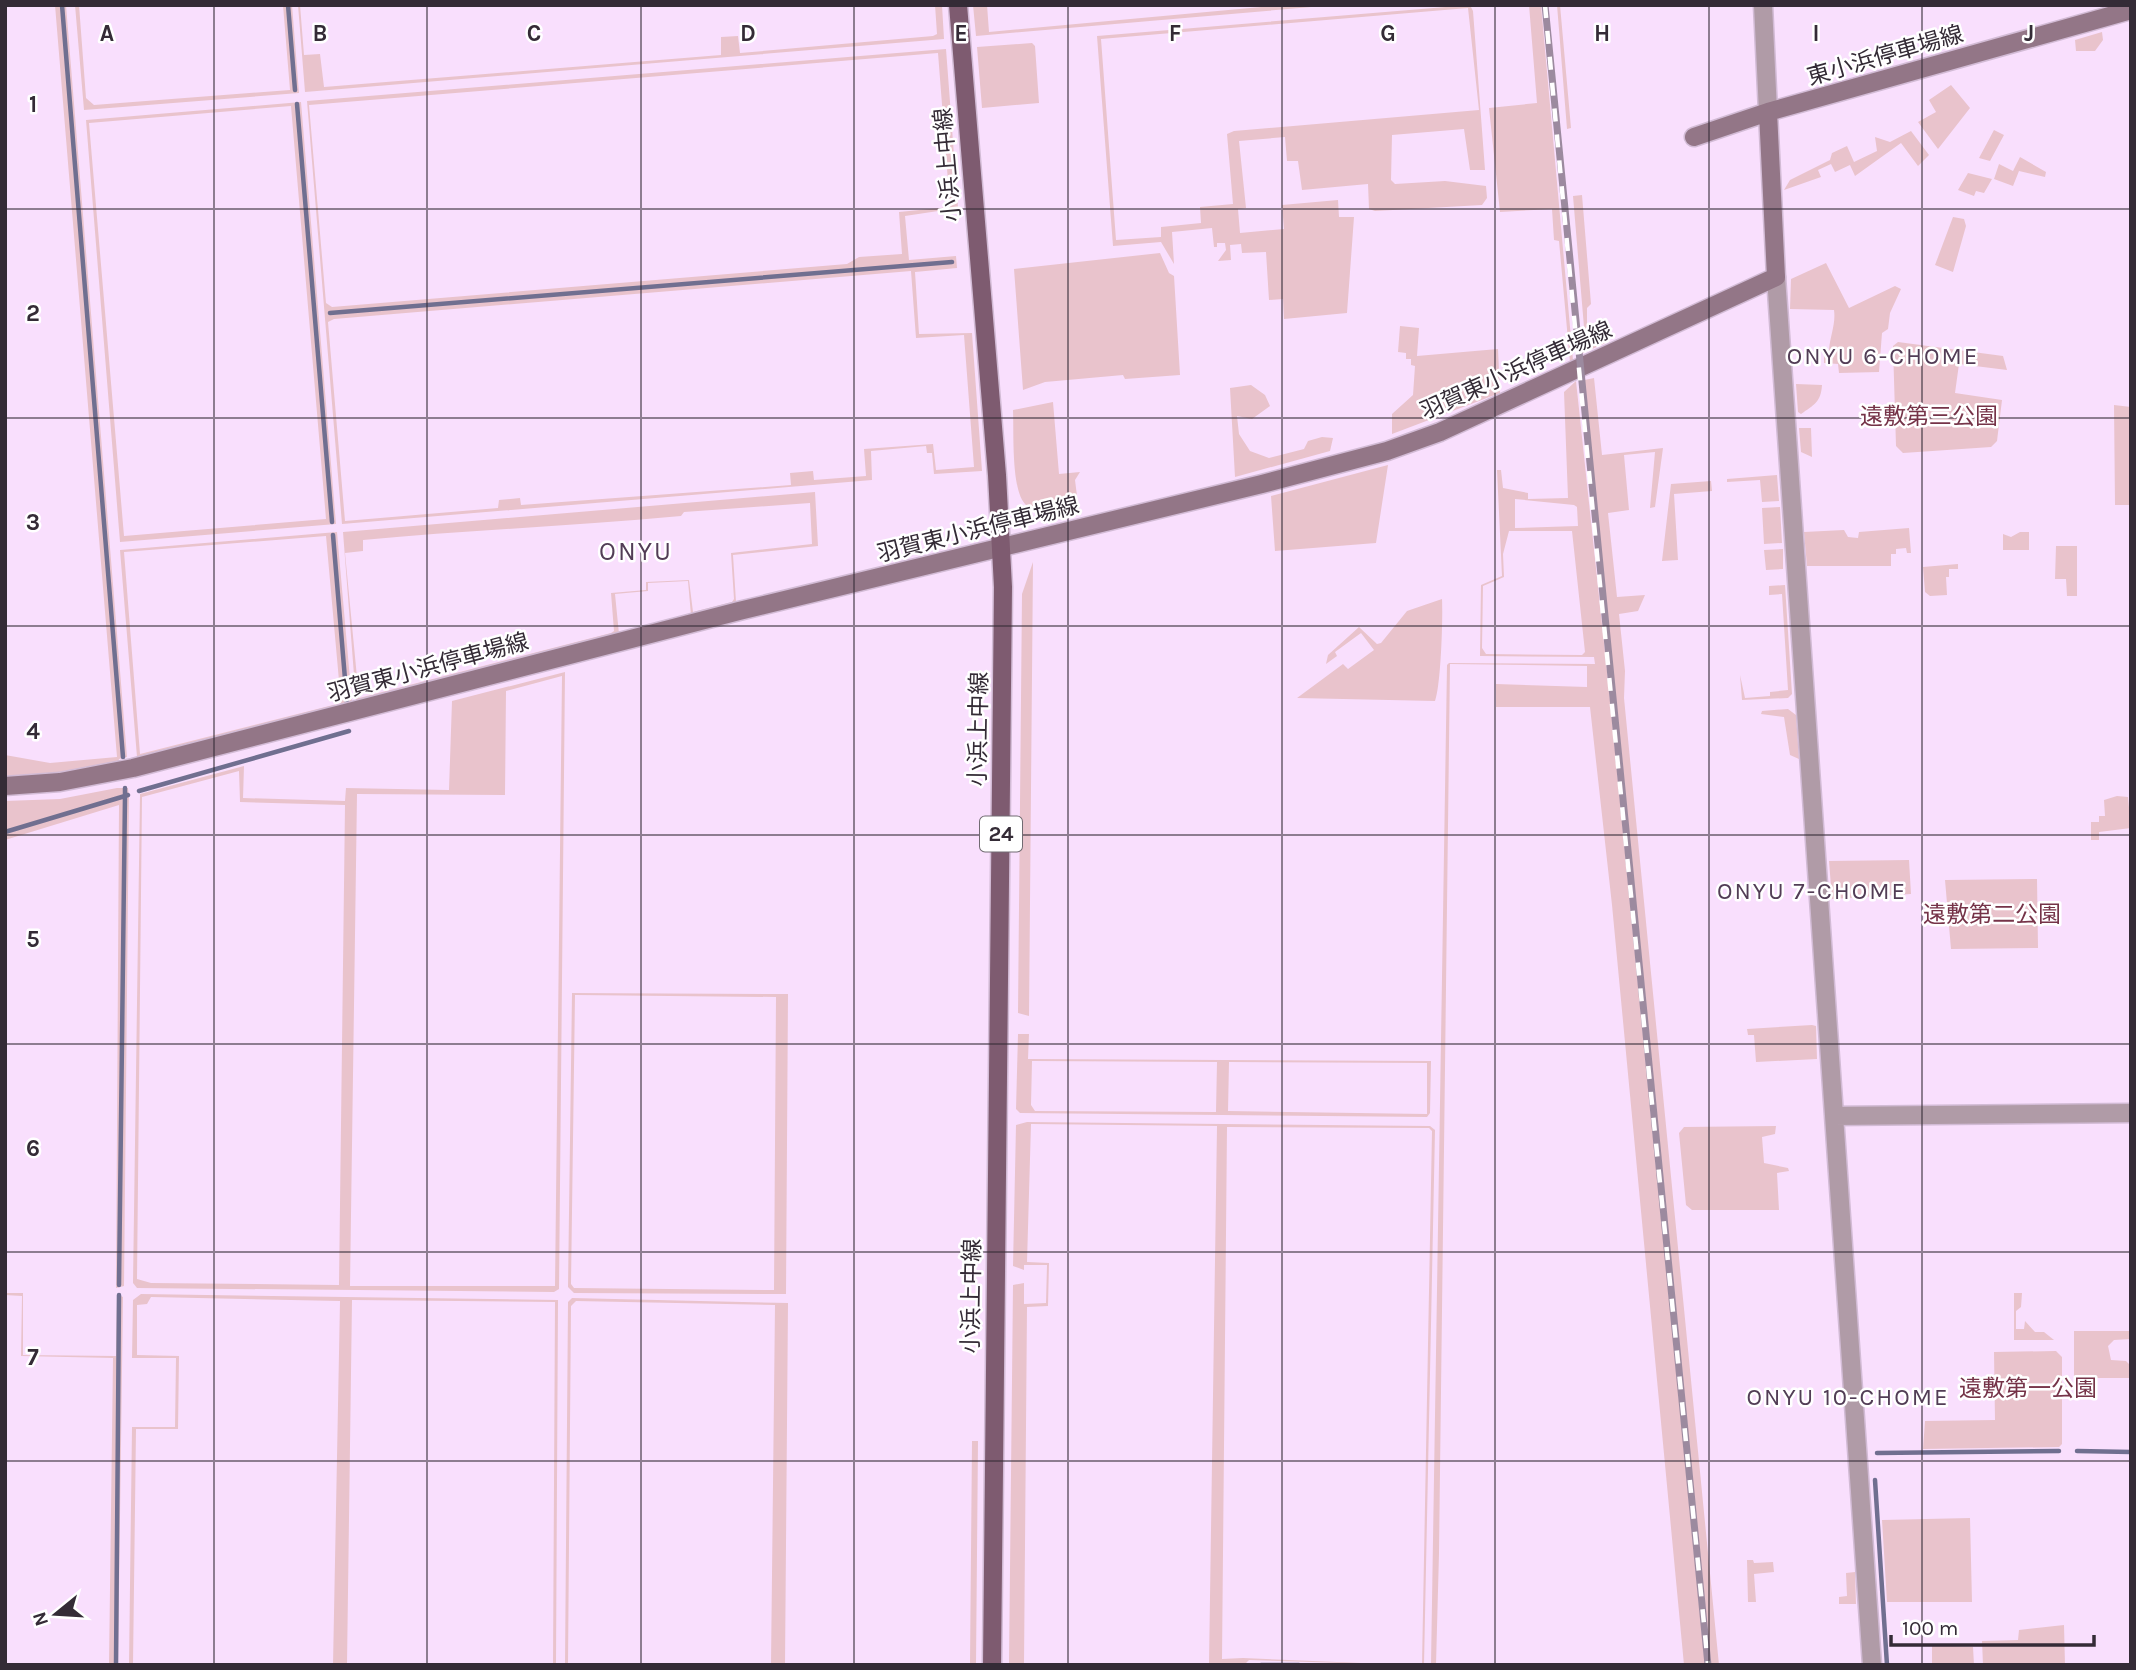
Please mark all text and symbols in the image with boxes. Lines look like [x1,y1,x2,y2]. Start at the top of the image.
text: A [100,20,114,47]
text: B [313,20,327,47]
text: C [527,20,541,47]
text: D [740,20,756,47]
text: E [954,20,968,47]
text: F [1169,20,1181,47]
text: G [1380,20,1396,47]
text: H [1594,20,1610,47]
street label: 東小浜停車場線 [1804,20,1966,91]
text: I [1812,20,1820,47]
text: J [2024,20,2034,47]
text: 1 [29,91,37,118]
street label: 小浜上中線 [929,106,966,223]
text: 2 [26,300,40,327]
street label: 羽賀東小浜停車場線 [1416,316,1616,425]
district label: ONYU 6-CHOME [1787,342,1979,370]
park label: 遠敷第三公園 [1860,403,1998,430]
street label: 羽賀東小浜停車場線 [874,491,1082,568]
text: 3 [26,509,40,536]
district label: ONYU [599,536,673,567]
street label: 羽賀東小浜停車場線 [325,628,532,707]
street label: 小浜上中線 [964,671,993,787]
text: 4 [26,718,40,745]
road number: 24 [980,816,1022,852]
district label: ONYU 7-CHOME [1717,877,1907,905]
park label: 遠敷第二公園 [1923,901,2061,928]
text: 5 [26,926,40,953]
text: 6 [26,1135,40,1162]
street label: 小浜上中線 [957,1238,986,1354]
text: 7 [27,1344,39,1371]
park label: 遠敷第一公園 [1959,1375,2097,1402]
district label: ONYU 10-CHOME [1746,1383,1950,1411]
north arrow [21,1579,91,1649]
scale bar [1891,1604,2094,1648]
text: N [28,1609,53,1629]
text: 100 m [1902,1616,1959,1640]

